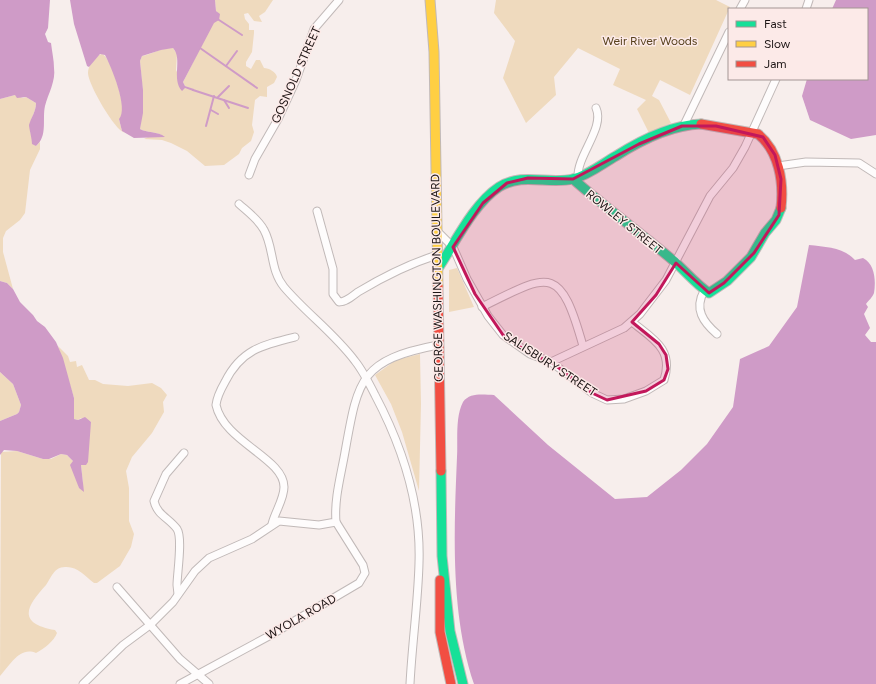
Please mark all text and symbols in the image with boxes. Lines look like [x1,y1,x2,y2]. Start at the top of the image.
legend [728,8,868,80]
text: Fast [764,17,787,31]
street label: GOSNOLD STREET [268,24,324,125]
park label: Weir River Woods [603,34,698,48]
text: Slow [764,37,791,51]
text: Jam [764,57,787,71]
street label: GEORGE WASHINGTON BOULEVARD [428,174,446,382]
street label: ROWLEY STREET [583,187,665,257]
street label: SALISBURY STREET [501,329,600,400]
street label: WYOLA ROAD [263,591,339,643]

